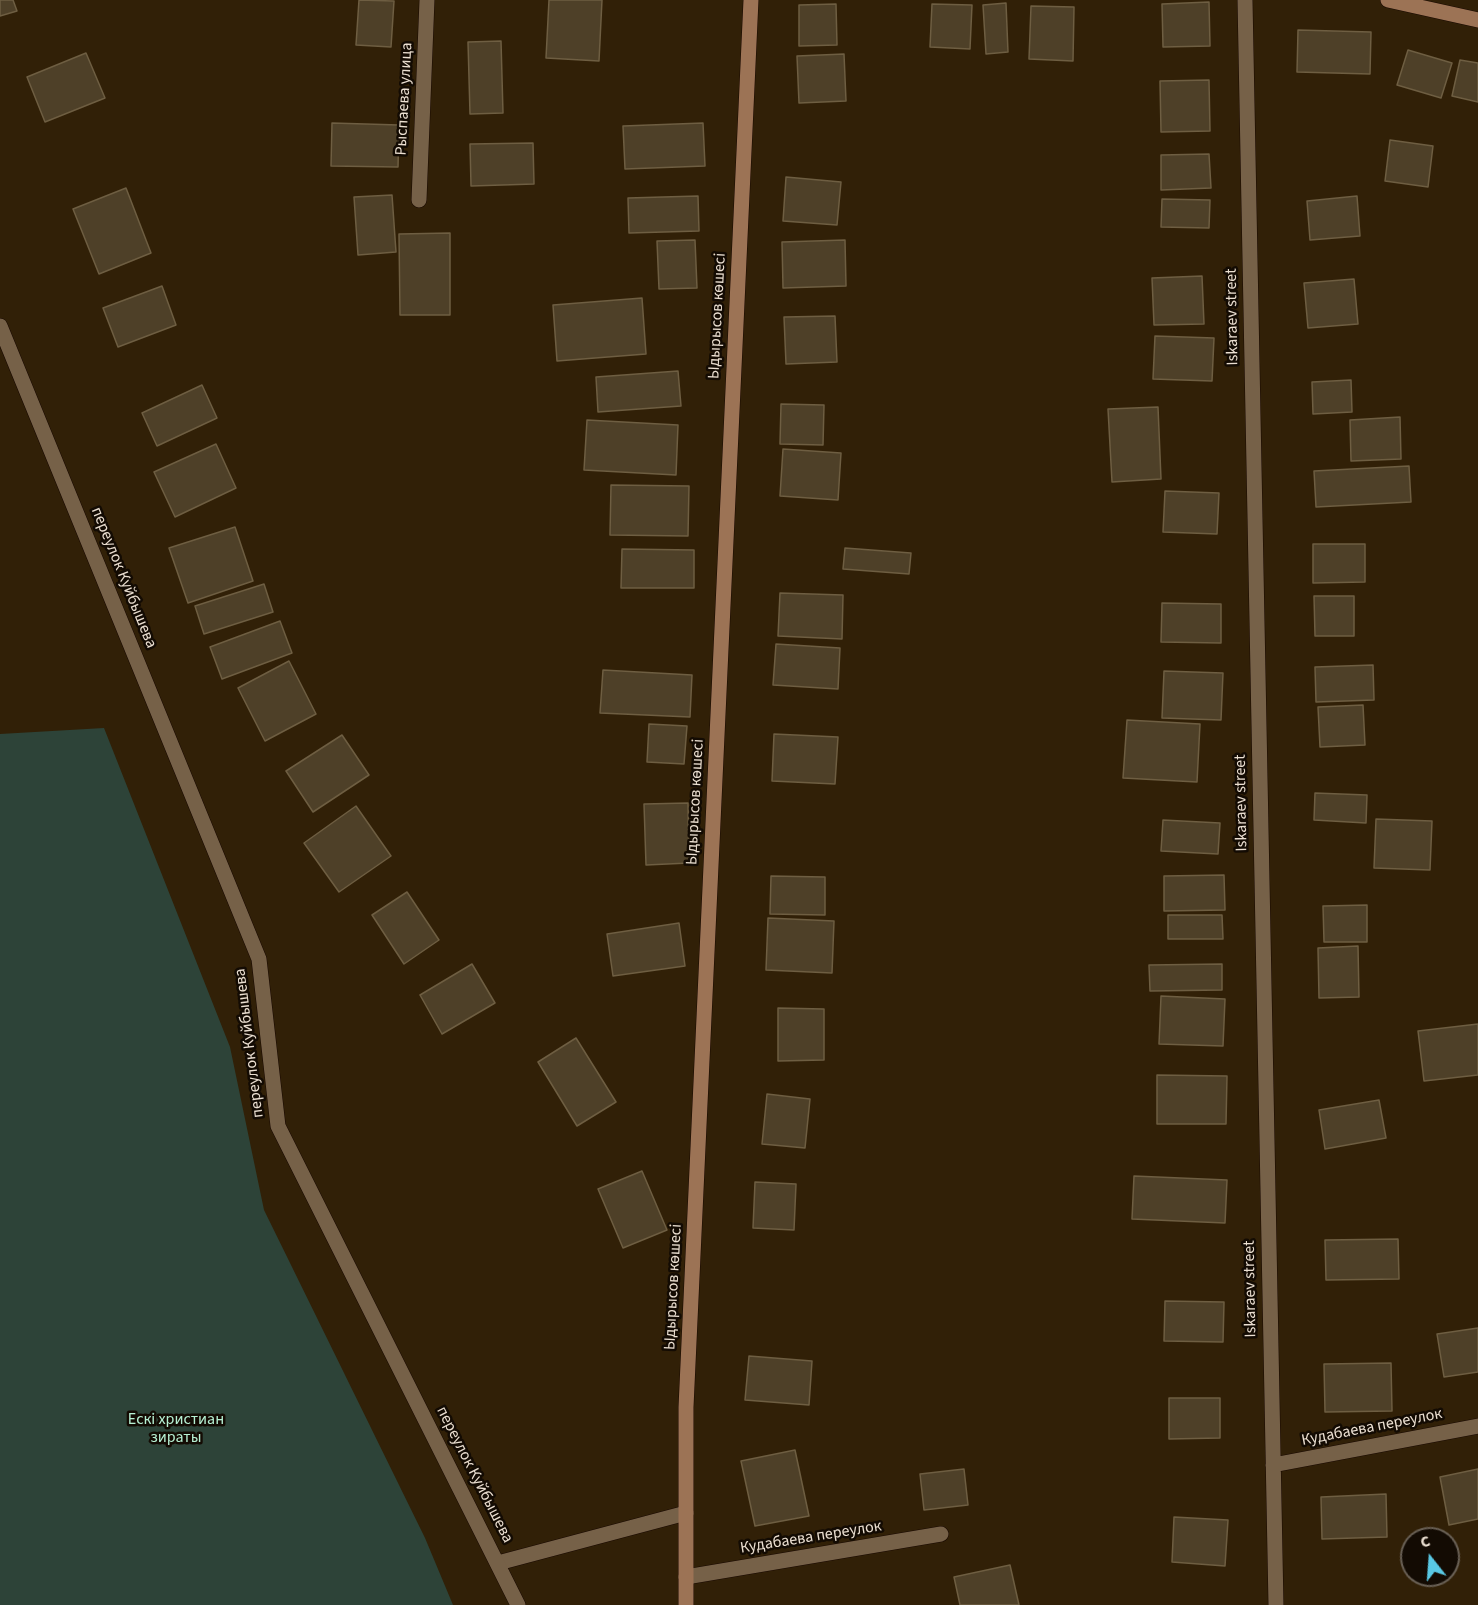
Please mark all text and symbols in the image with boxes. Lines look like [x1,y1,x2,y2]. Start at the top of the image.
street label: Рыспаева улица [392,42,418,156]
street label: Ыдырысов көшесі [705,253,731,379]
street label: Iskaraev street [1223,268,1243,366]
street label: переулок Куйбышева [86,505,160,651]
street label: Ыдырысов көшесі [683,739,709,865]
street label: Iskaraev street [1232,754,1252,852]
street label: переулок Куйбышева [231,967,269,1119]
street label: Ыдырысов көшесі [661,1224,687,1350]
street label: Iskaraev street [1241,1240,1261,1338]
street label: переулок Куйбышева [431,1404,517,1546]
street label: Кудабаева переулок [1300,1405,1444,1451]
park label: Ескі христиан зираты [128,1410,224,1448]
street label: Кудабаева переулок [739,1517,883,1559]
north arrow [1400,1527,1460,1587]
text: С [1418,1530,1433,1554]

